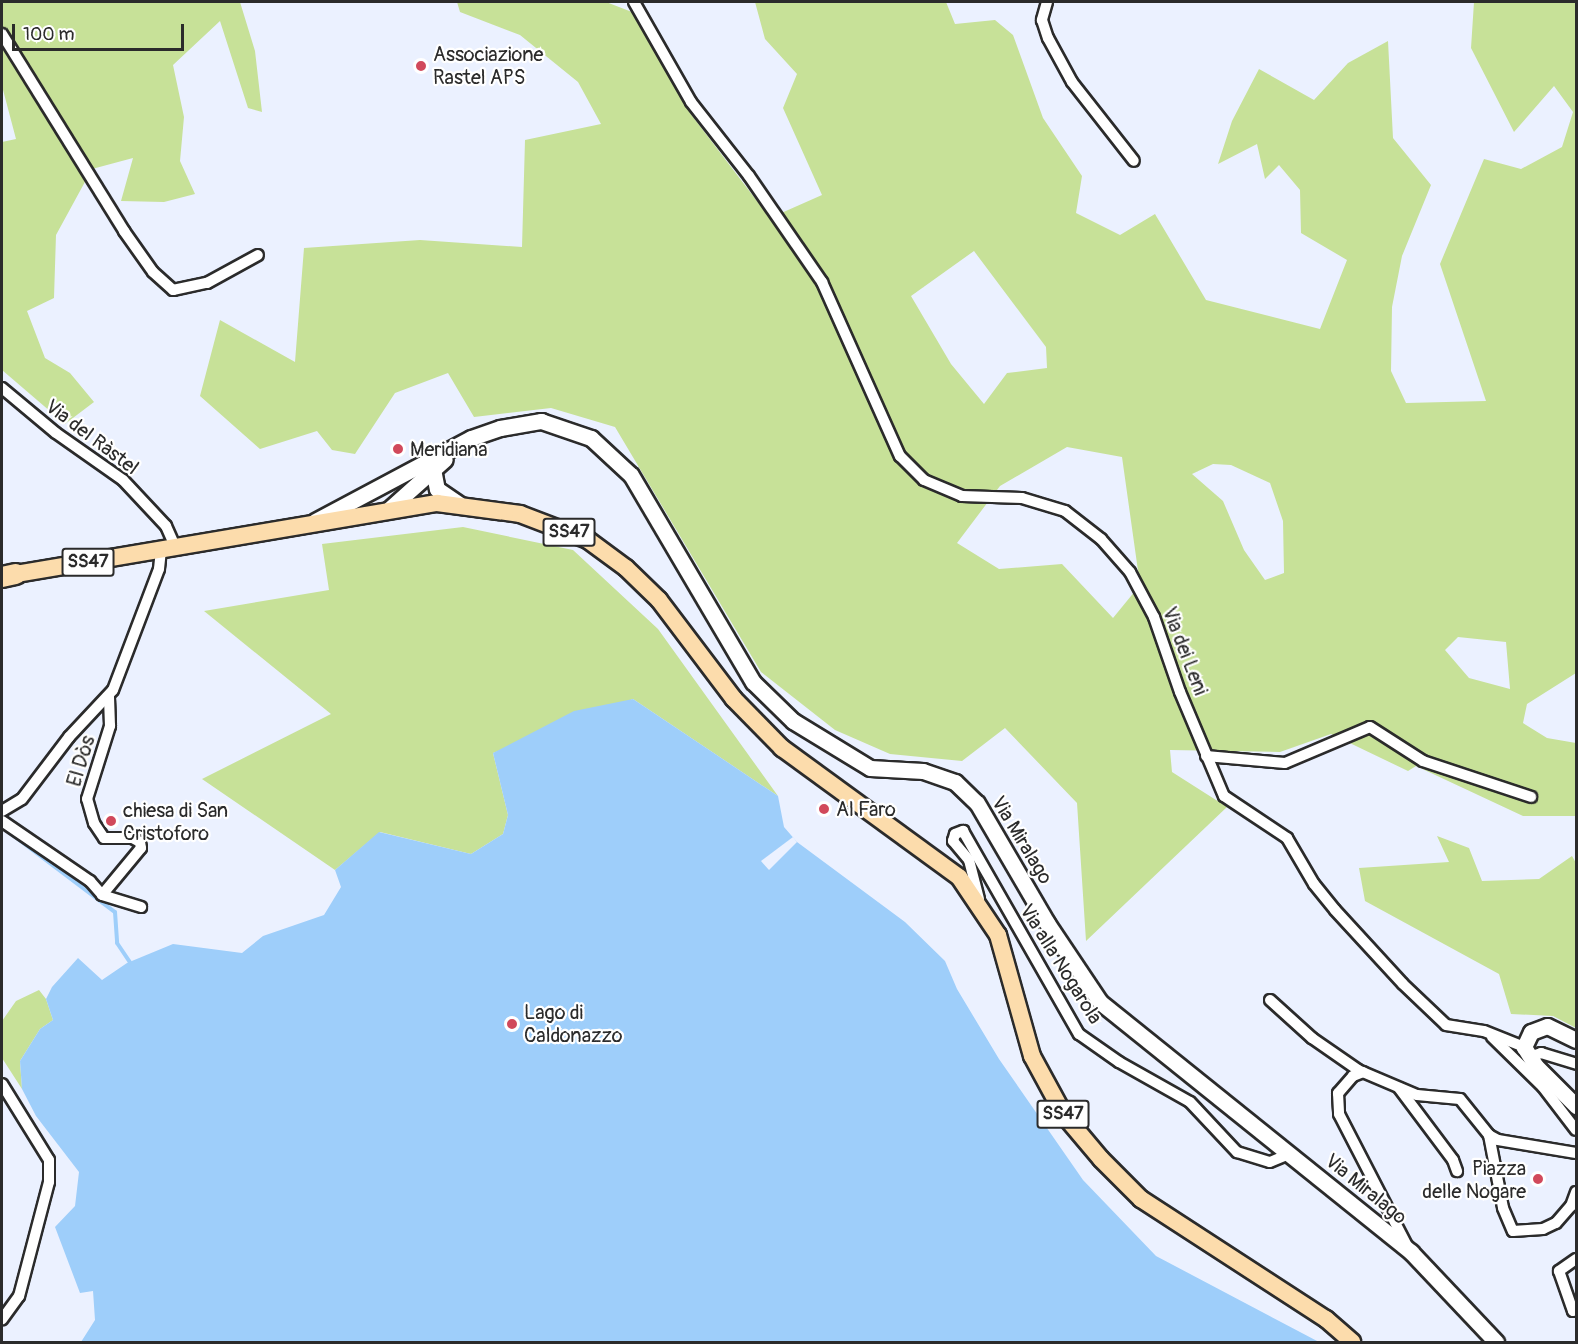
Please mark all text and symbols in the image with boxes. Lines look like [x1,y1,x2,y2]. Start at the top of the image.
scale bar [15,12,188,50]
text: 100 m [23,23,75,46]
place label: Associazione Rastel APS [433,42,543,89]
marker: Associazione Rastel APS [414,59,428,73]
street label: Via del Ràstel [41,394,143,480]
place label: Meridiana [410,437,488,461]
marker: Meridiana [391,442,405,456]
road number: SS47 [542,517,596,547]
road number: SS47 [61,547,115,577]
street label: Via dei Leni [1157,603,1213,699]
street label: El Dòs [62,733,100,789]
street label: Via Miralago [986,792,1058,888]
place label: Al Faro [836,797,896,821]
place label: chiesa di San Cristoforo [123,798,228,845]
marker: Al Faro [817,802,831,816]
marker: chiesa di San Cristoforo [104,814,118,828]
street label: Via alla Nogarola [1015,900,1107,1028]
place label: Lago di Caldonazzo [524,1000,623,1047]
marker: Lago di Caldonazzo [505,1017,519,1031]
road number: SS47 [1036,1099,1090,1129]
street label: Via Miralago [1320,1149,1412,1229]
place label: Piazza delle Nogare [1422,1156,1526,1203]
marker: Piazza delle Nogare [1531,1172,1545,1186]

